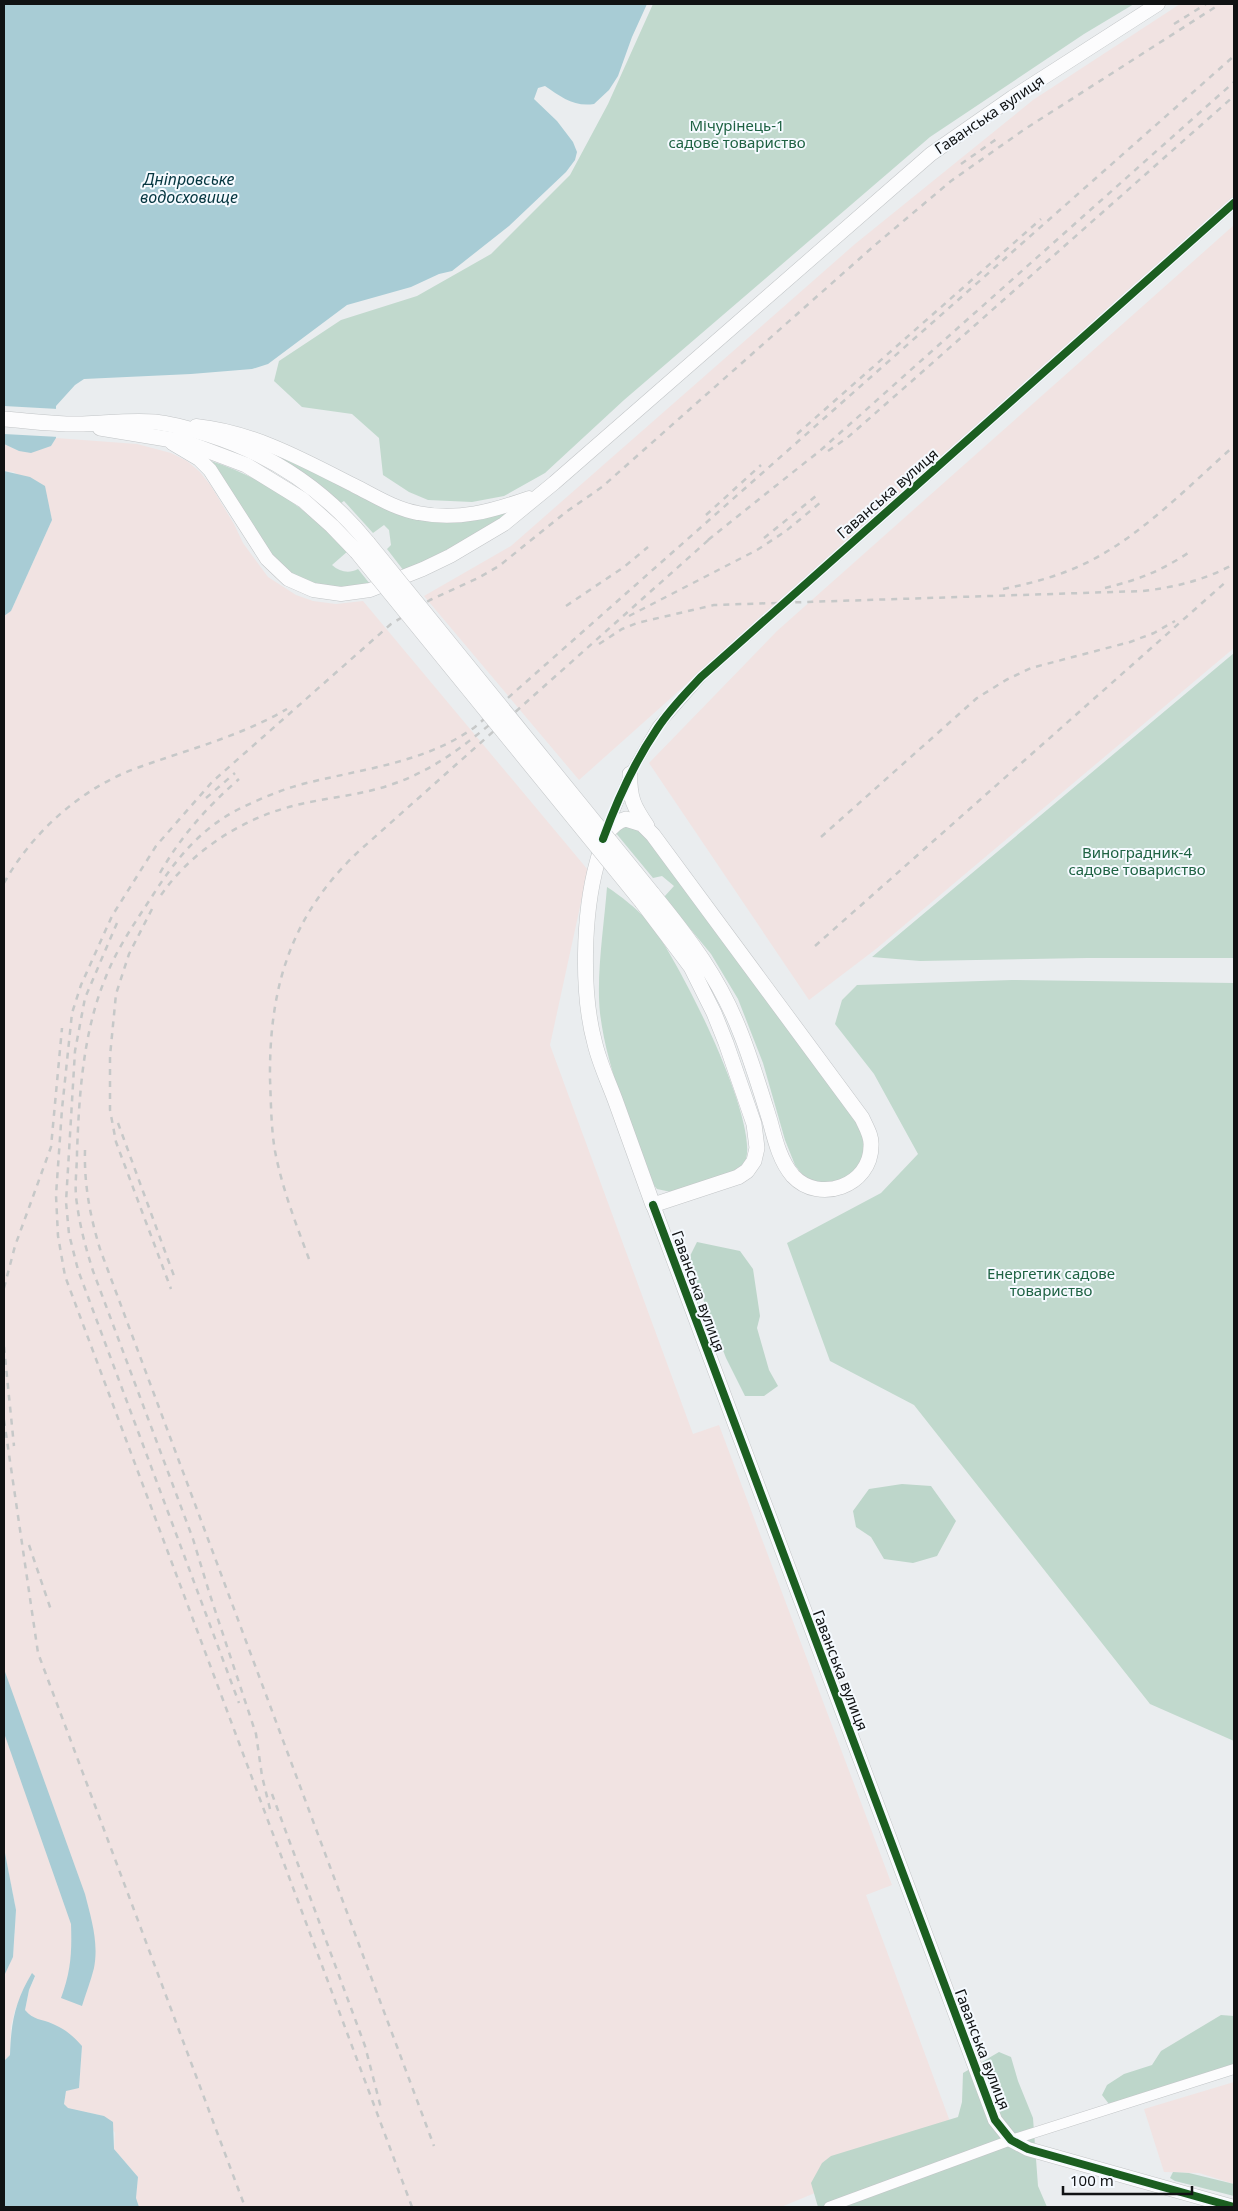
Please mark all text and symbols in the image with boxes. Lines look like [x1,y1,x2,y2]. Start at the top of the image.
street label: Гаванська вулиця [930,70,1048,158]
park label: Мічурінець-1 садове товариство [668,115,806,152]
water label: Дніпровське водосховище [140,168,238,208]
street label: Гаванська вулиця [832,443,942,543]
park label: Виноградник-4 садове товариство [1068,842,1206,879]
street label: Гаванська вулиця [668,1227,730,1355]
park label: Енергетик садове товариство [987,1263,1115,1300]
street label: Гаванська вулиця [809,1607,873,1733]
street label: Гаванська вулиця [951,1986,1015,2112]
scale bar [1063,2164,1192,2196]
text: 100 m [1070,2170,1114,2190]

